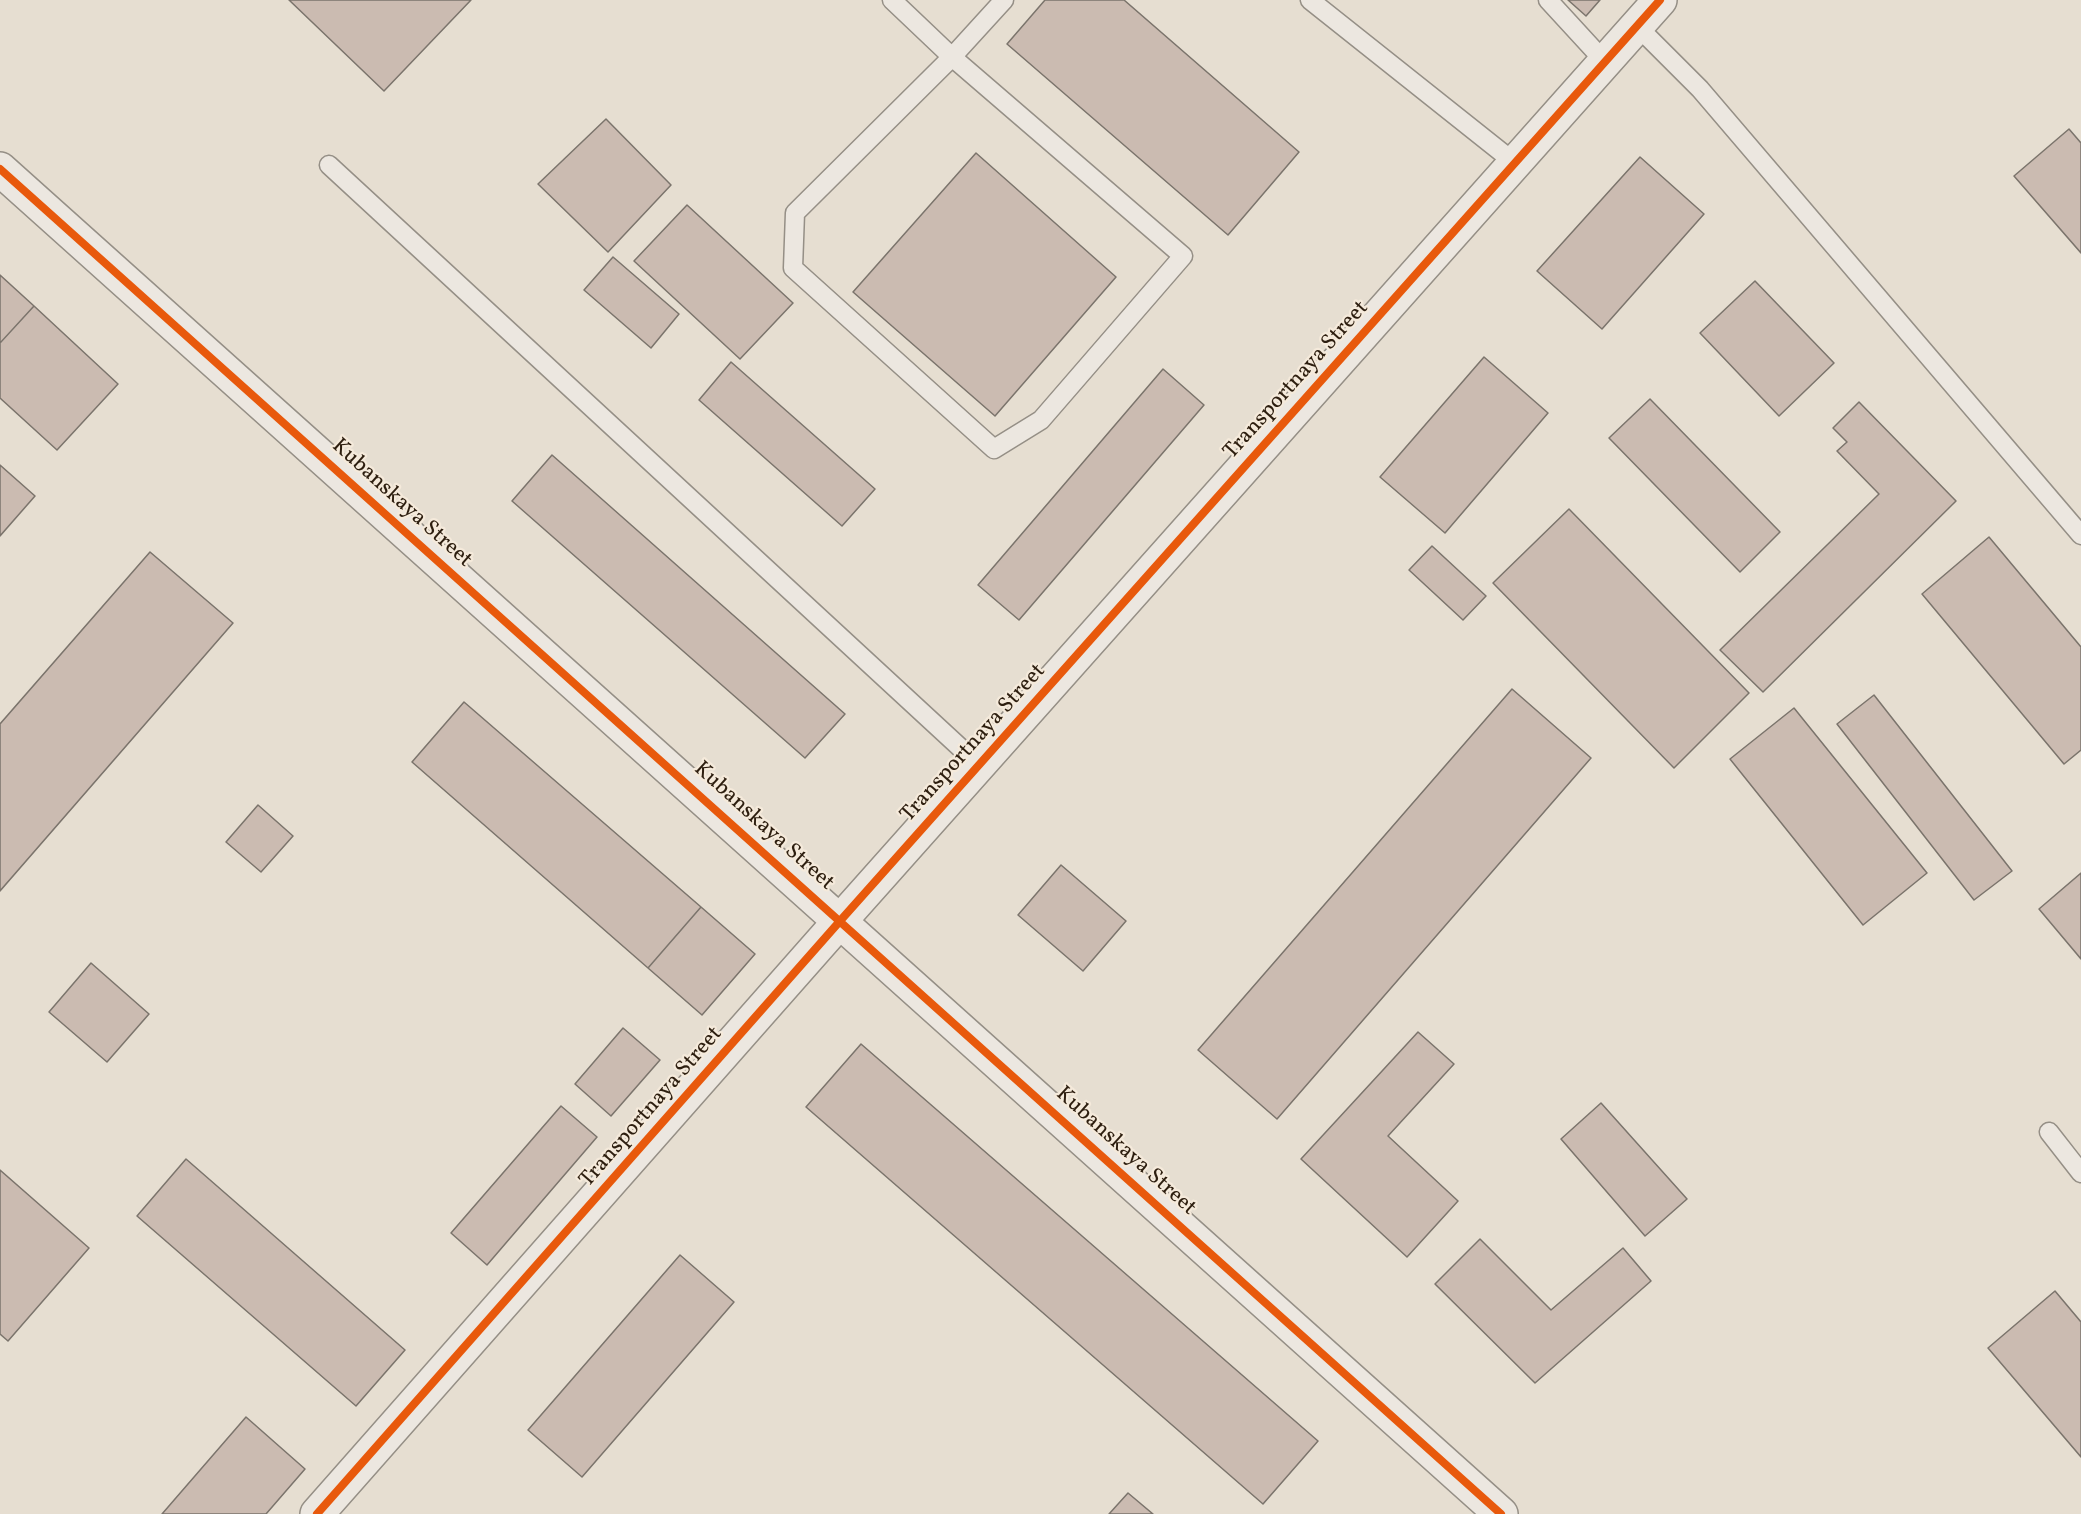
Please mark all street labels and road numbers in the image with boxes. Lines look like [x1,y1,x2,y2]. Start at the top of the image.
street label: Transportnaya Street [1219,296,1375,466]
street label: Kubanskaya Street [325,434,477,574]
street label: Transportnaya Street [896,659,1052,829]
street label: Kubanskaya Street [687,757,839,897]
street label: Transportnaya Street [575,1022,729,1194]
street label: Kubanskaya Street [1049,1082,1201,1222]

